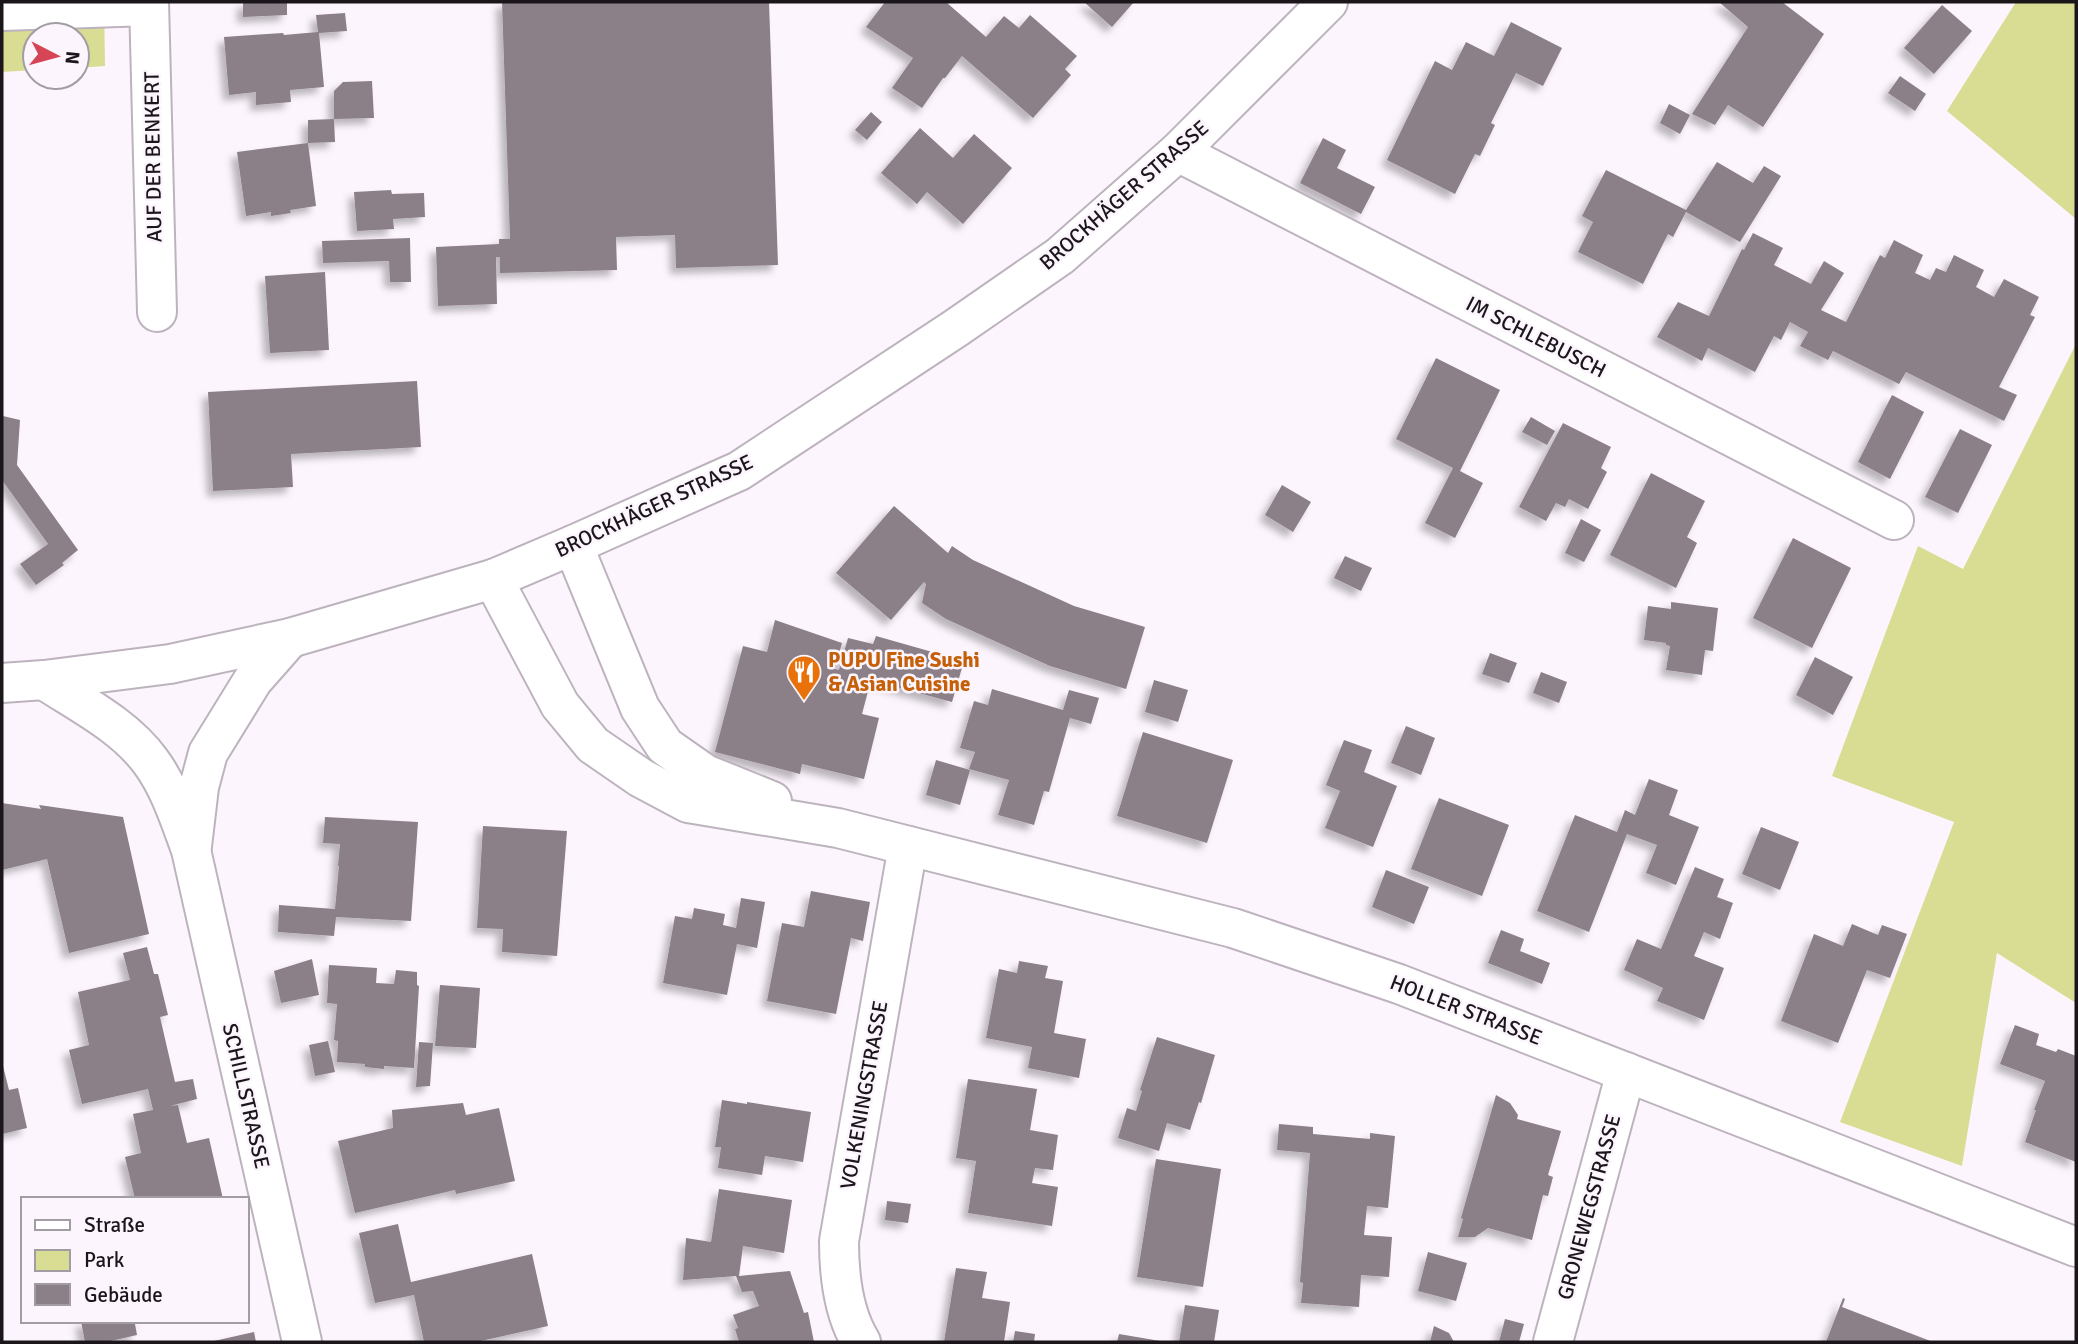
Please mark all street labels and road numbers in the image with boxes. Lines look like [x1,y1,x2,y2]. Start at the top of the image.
street label: AUF DER BENKERT [139,71,167,243]
street label: BROCKHÄGER STRASSE [1034,115,1214,275]
street label: IM SCHLEBUSCH [1461,290,1611,384]
street label: BROCKHÄGER STRASSE [551,449,757,563]
street label: HOLLER STRASSE [1386,969,1546,1051]
street label: VOLKENINGSTRASSE [835,999,893,1191]
street label: SCHILLSTRASSE [217,1021,275,1171]
street label: GRONEWEGSTRASSE [1552,1111,1626,1303]

